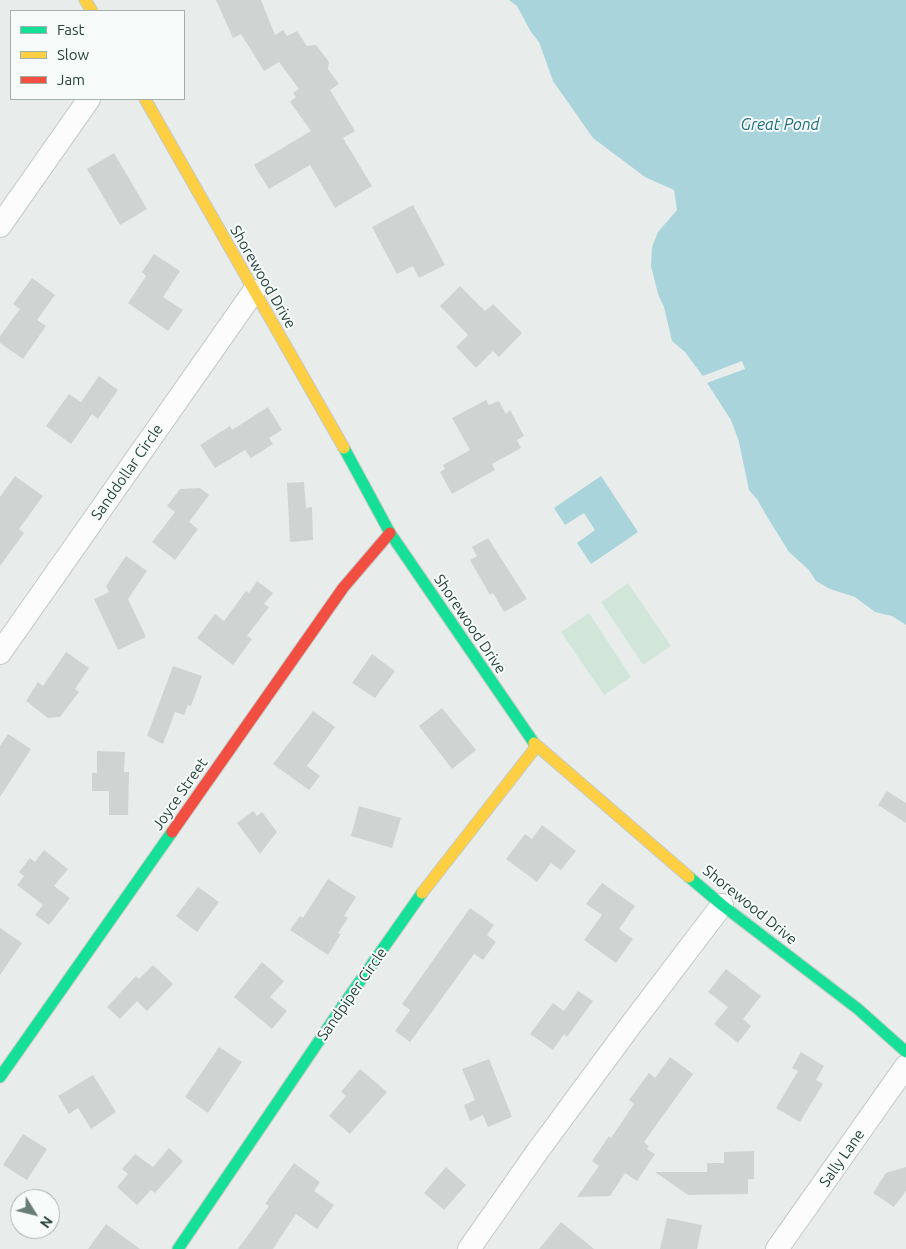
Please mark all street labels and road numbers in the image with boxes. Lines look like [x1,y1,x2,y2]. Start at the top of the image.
street label: Shorewood Drive [226,222,300,332]
street label: Sanddollar Circle [87,421,167,523]
street label: Shorewood Drive [430,571,510,677]
street label: Joyce Street [149,754,211,834]
street label: Shorewood Drive [699,862,801,948]
street label: Sandpiper Circle [313,944,391,1044]
street label: Sally Lane [816,1126,868,1190]

